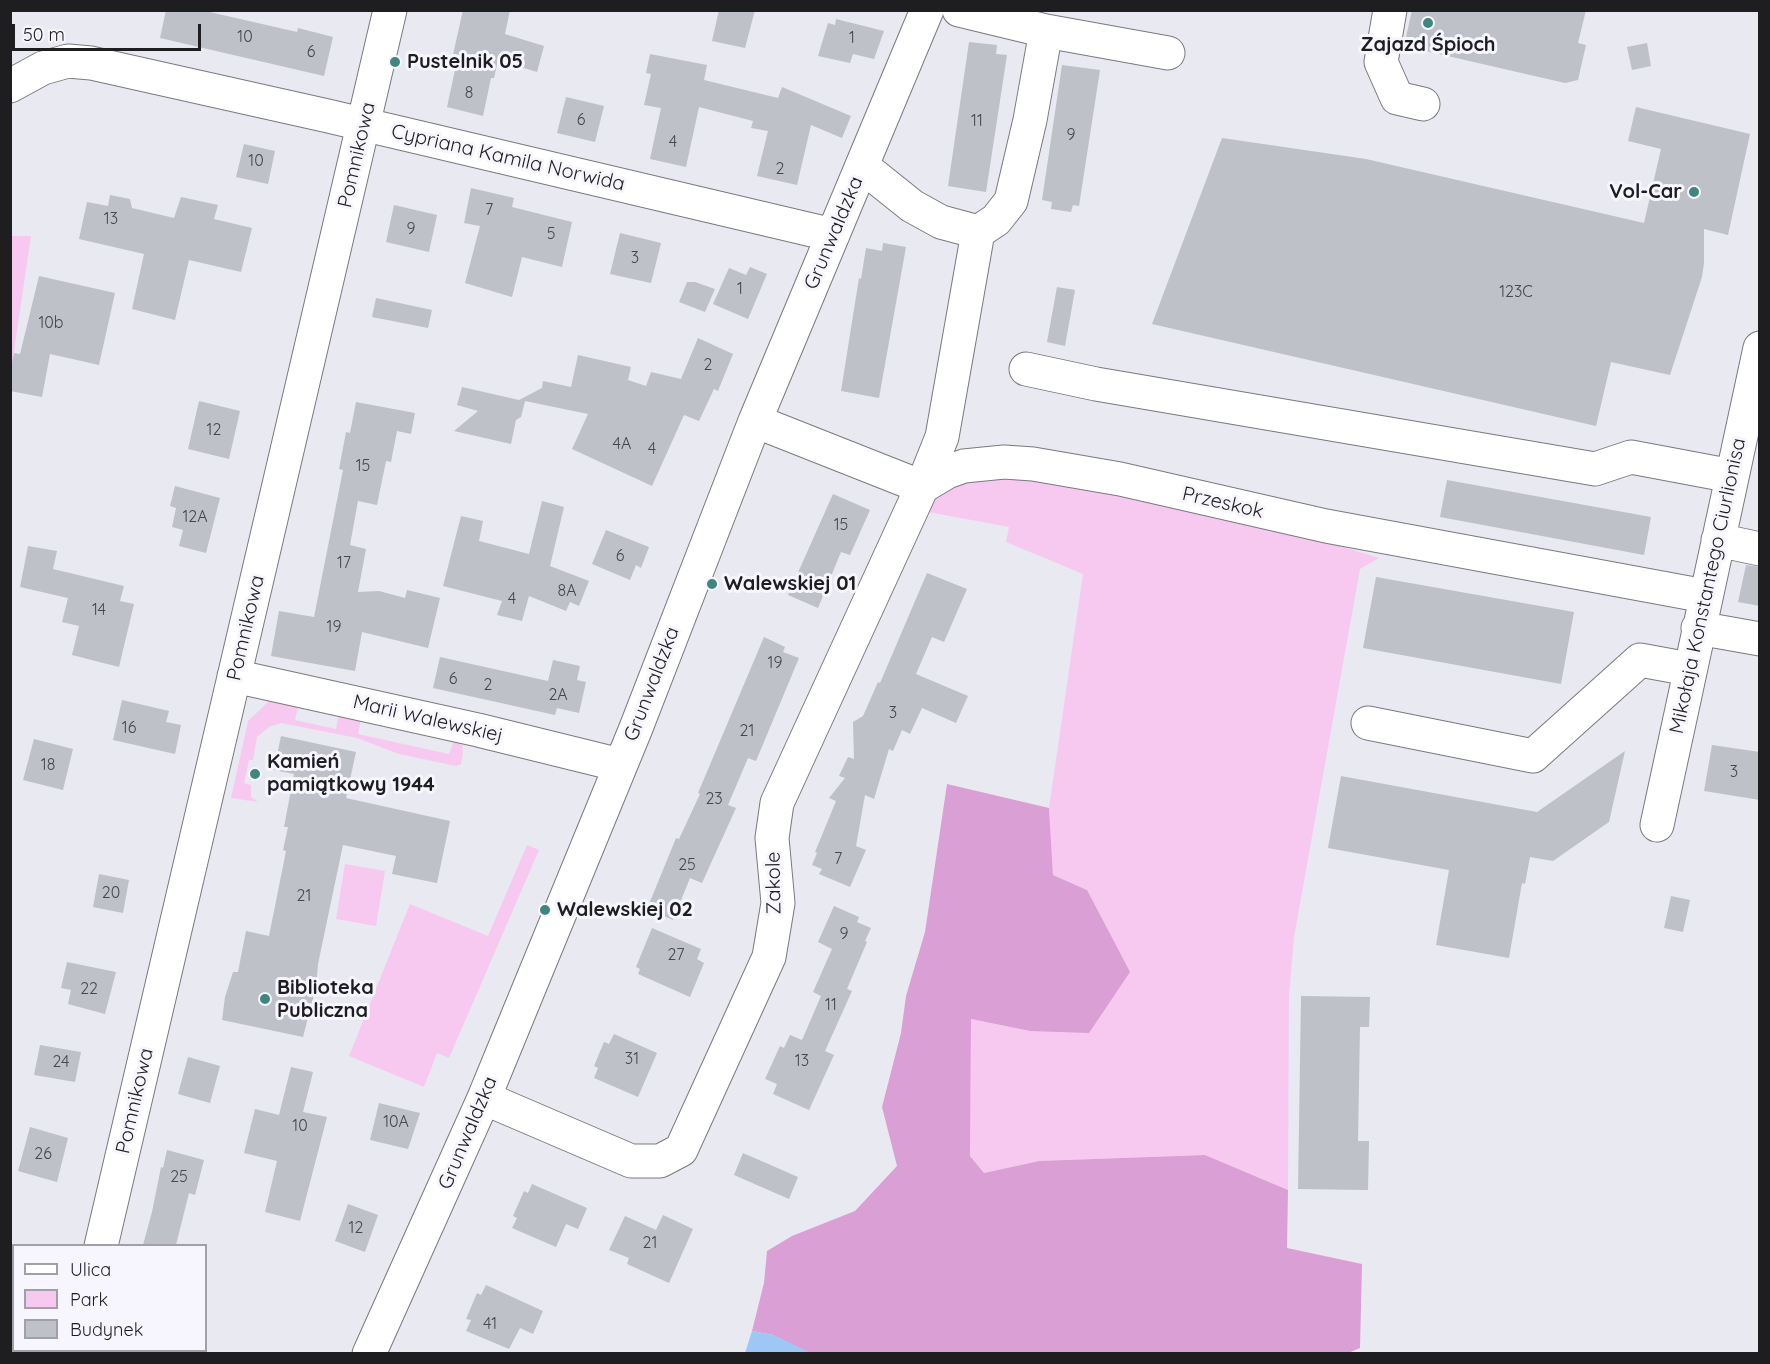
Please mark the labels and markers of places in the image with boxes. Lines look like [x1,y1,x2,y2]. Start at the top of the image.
marker: Zajazd Śpioch [1421,16,1435,30]
place label: Zajazd Śpioch [1360,33,1496,57]
place label: Pustelnik 05 [407,50,523,74]
marker: Pustelnik 05 [388,55,402,69]
place label: Vol-Car [1609,180,1682,204]
marker: Vol-Car [1687,185,1701,199]
place label: Walewskiej 01 [724,572,856,596]
marker: Walewskiej 01 [705,577,719,591]
place label: Kamień pamiątkowy 1944 [267,750,435,797]
marker: Kamień pamiątkowy 1944 [248,767,262,781]
place label: Walewskiej 02 [557,898,693,922]
marker: Walewskiej 02 [538,903,552,917]
place label: Biblioteka Publiczna [277,976,374,1023]
marker: Biblioteka Publiczna [258,992,272,1006]

